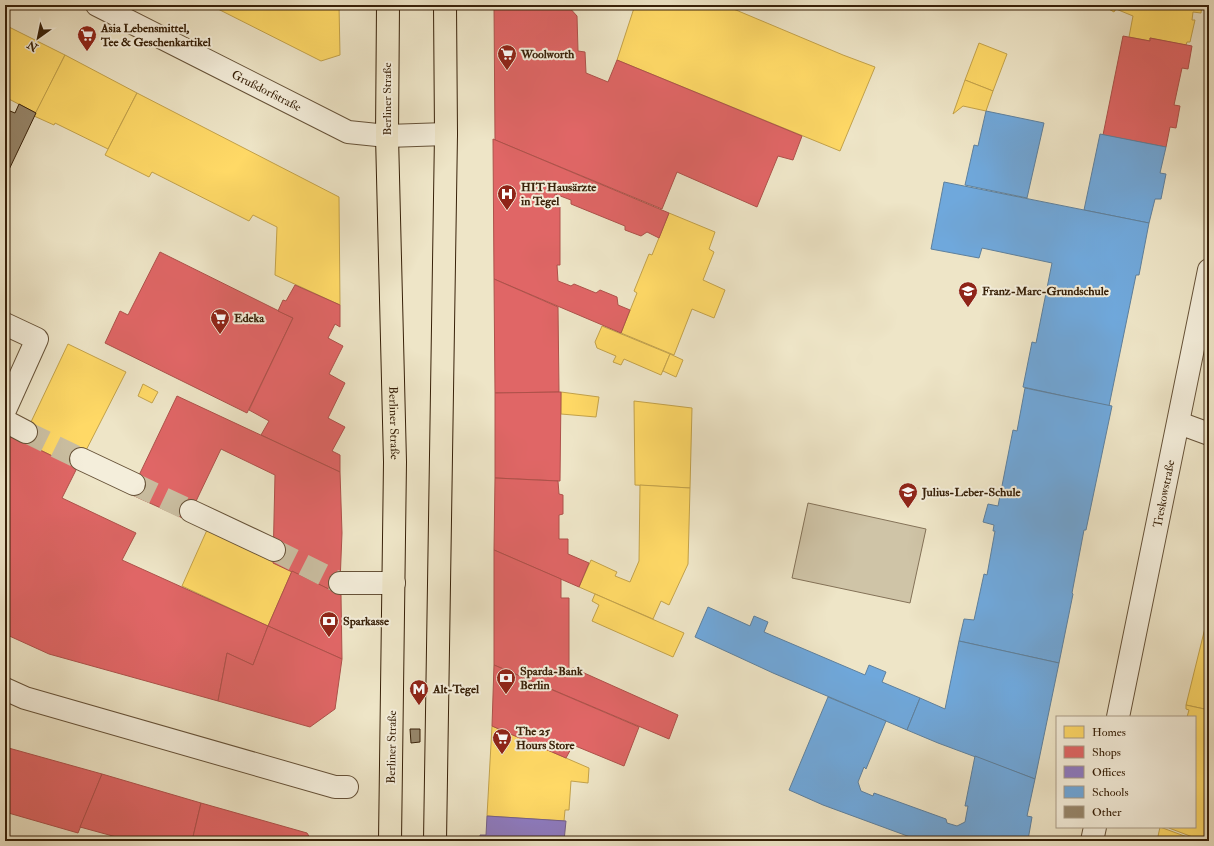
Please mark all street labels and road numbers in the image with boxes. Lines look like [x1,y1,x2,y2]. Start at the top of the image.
street label: Berliner Straße [380,62,395,136]
street label: Grußdorfstraße [229,67,304,115]
street label: Berliner Straße [386,386,402,460]
street label: Treskowstraße [1150,458,1178,529]
street label: Berliner Straße [384,710,400,784]

